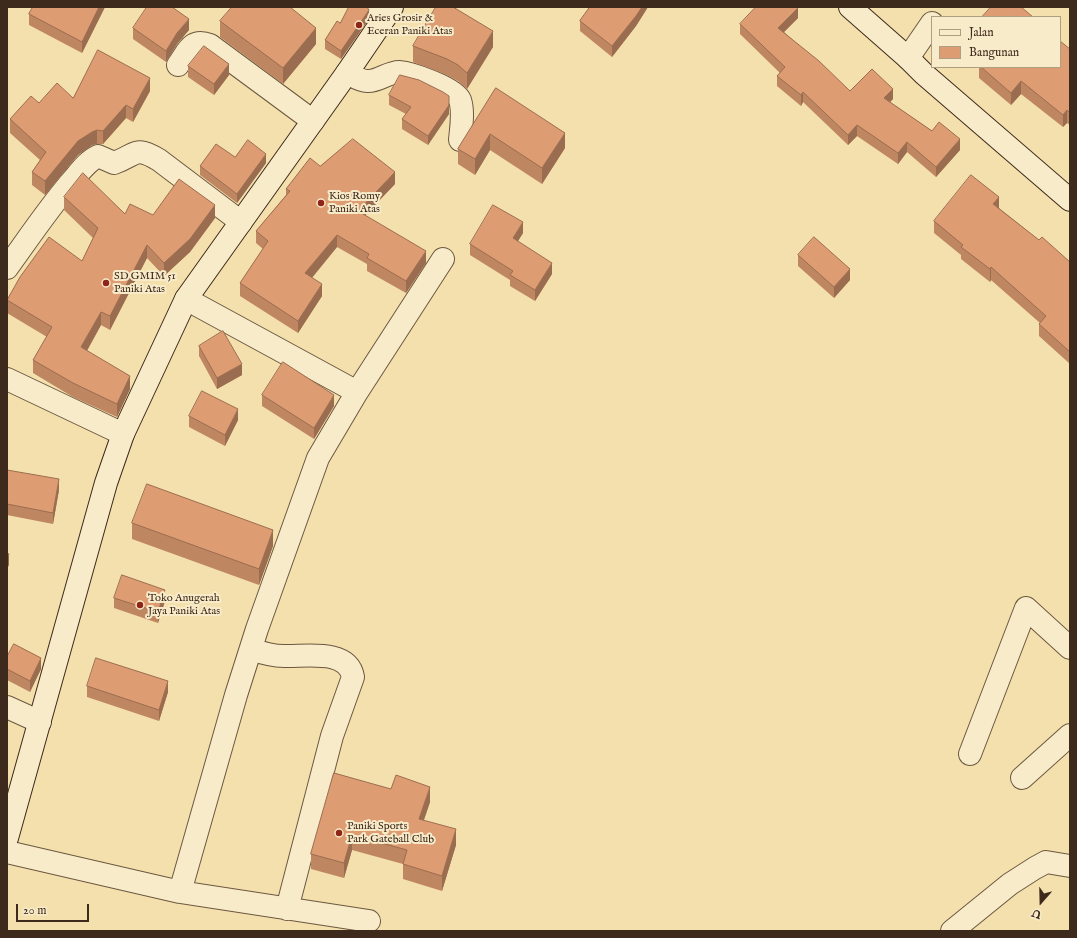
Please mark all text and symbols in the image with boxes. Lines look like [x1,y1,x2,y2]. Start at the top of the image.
place label: Aries Grosir & Eceran Paniki Atas [367,12,452,38]
legend [931,16,1061,68]
marker: Aries Grosir & Eceran Paniki Atas [354,20,364,30]
text: Jalan [969,25,994,40]
text: Bangunan [969,45,1019,60]
place label: Kios Romy Paniki Atas [329,190,380,216]
marker: Kios Romy Paniki Atas [316,198,326,208]
place label: SD GMIM 51 Paniki Atas [114,270,176,296]
marker: SD GMIM 51 Paniki Atas [101,278,111,288]
place label: Toko Anugerah Jaya Paniki Atas [148,592,220,618]
marker: Toko Anugerah Jaya Paniki Atas [135,600,145,610]
place label: Paniki Sports Park Gateball Club [347,820,434,846]
marker: Paniki Sports Park Gateball Club [334,828,344,838]
north arrow [1021,882,1061,922]
scale bar [18,896,91,922]
text: 20 m [23,903,46,918]
text: U [1030,905,1044,921]

